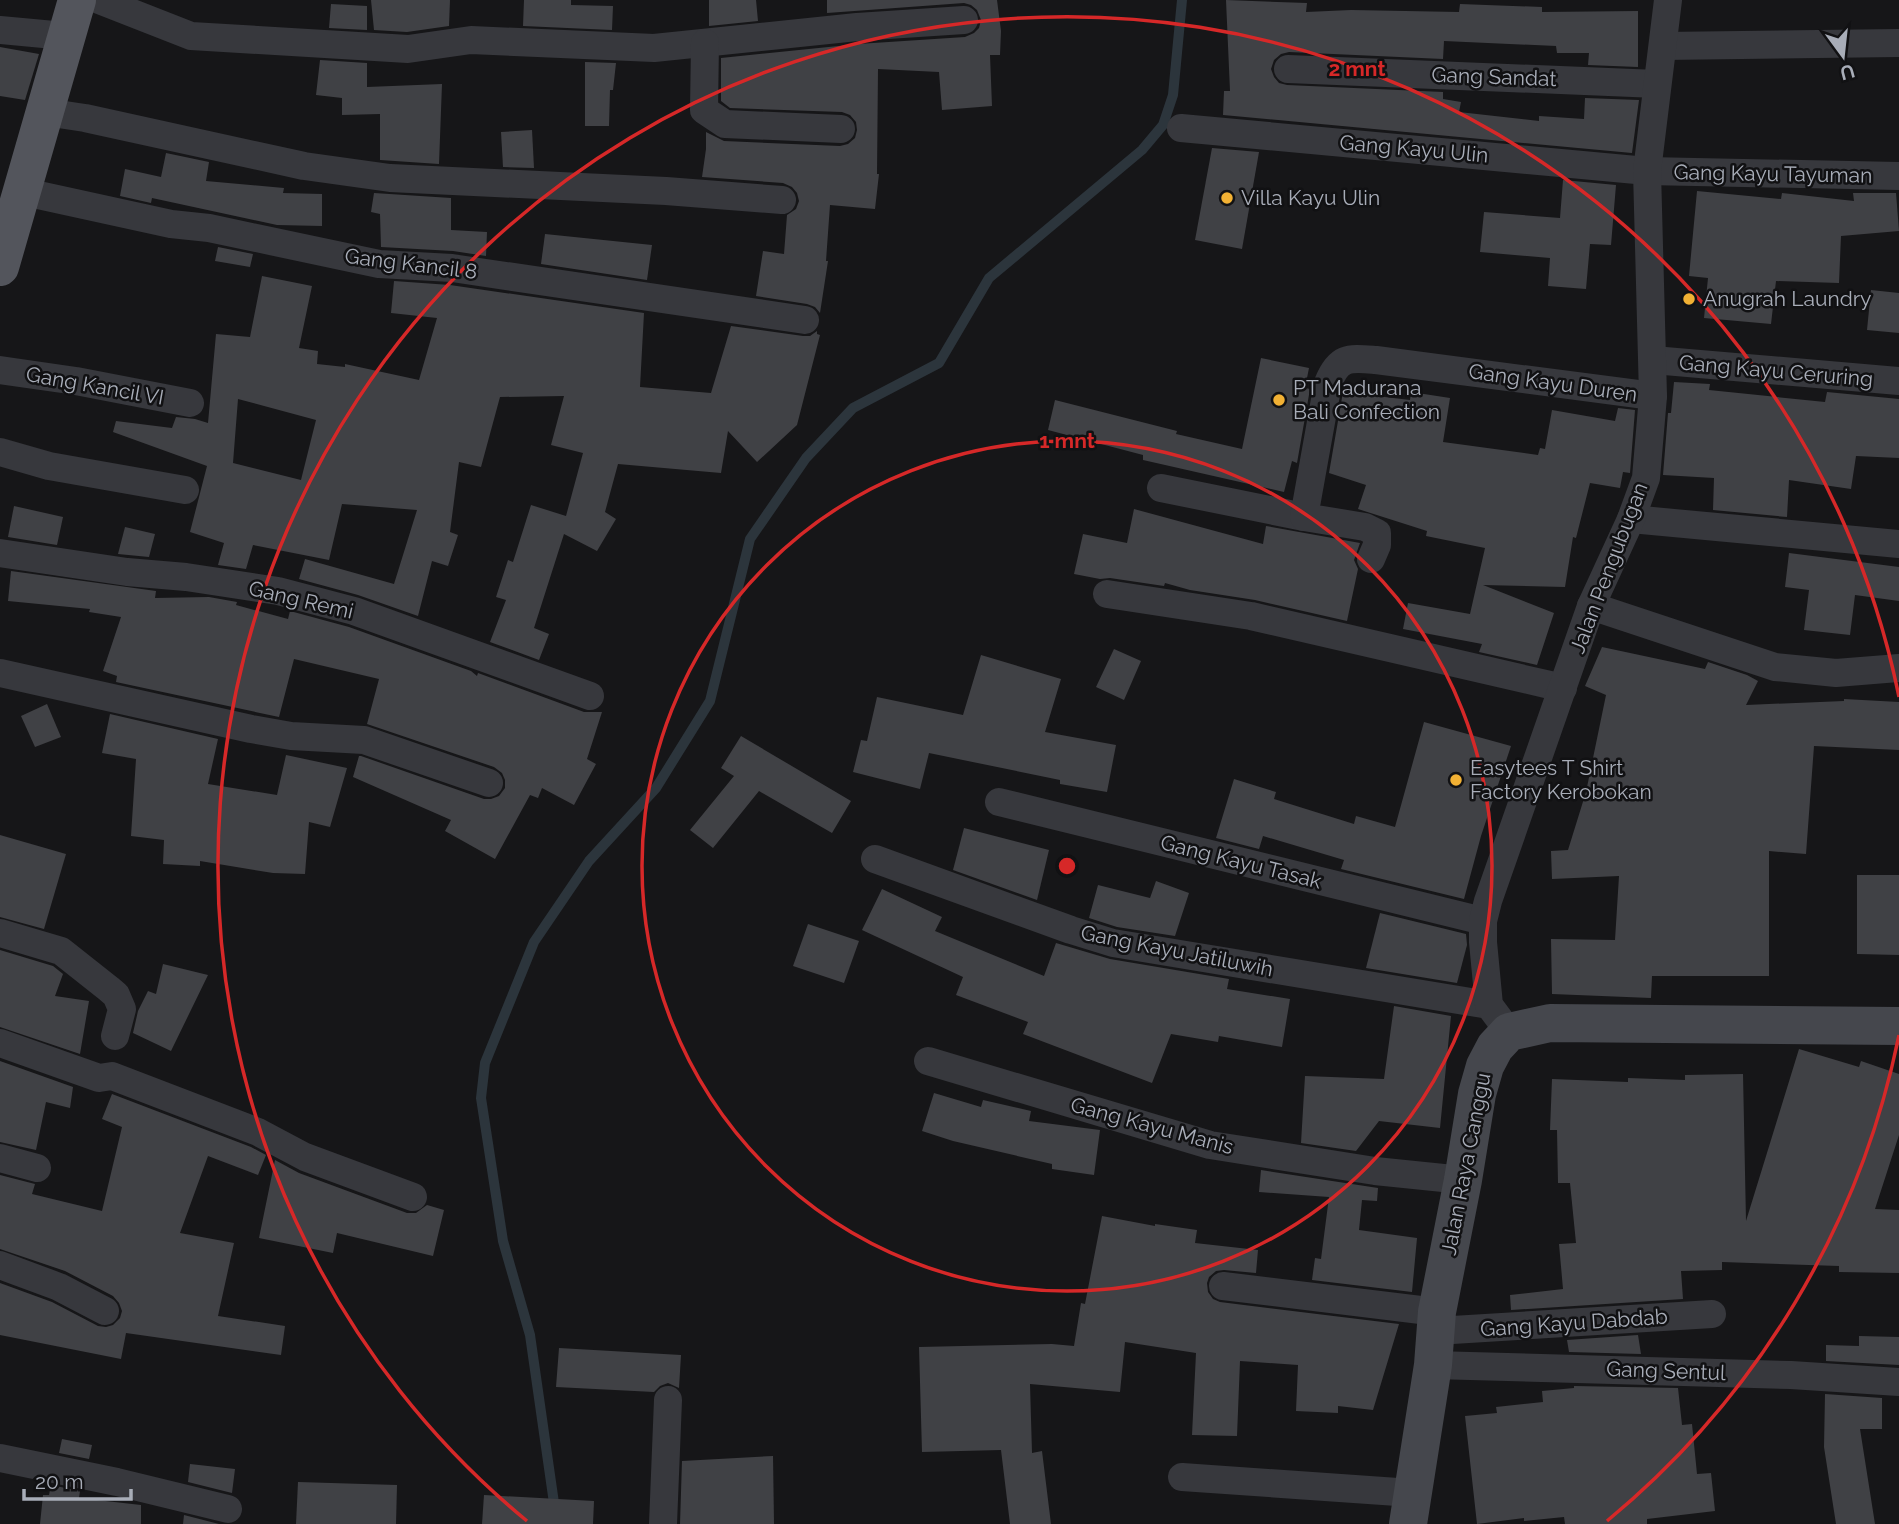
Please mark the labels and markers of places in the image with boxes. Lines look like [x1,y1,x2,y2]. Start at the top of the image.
place label: Villa Kayu Ulin [1241,185,1380,210]
marker: Villa Kayu Ulin [1219,190,1235,206]
place label: Anugrah Laundry [1703,286,1871,311]
marker: Anugrah Laundry [1681,291,1697,307]
place label: PT Madurana Bali Confection [1293,375,1440,424]
marker: PT Madurana Bali Confection [1271,392,1287,408]
place label: Easytees T Shirt Factory Kerobokan [1470,755,1652,804]
marker: Easytees T Shirt Factory Kerobokan [1448,772,1464,788]
centre of rings [1055,854,1079,878]

